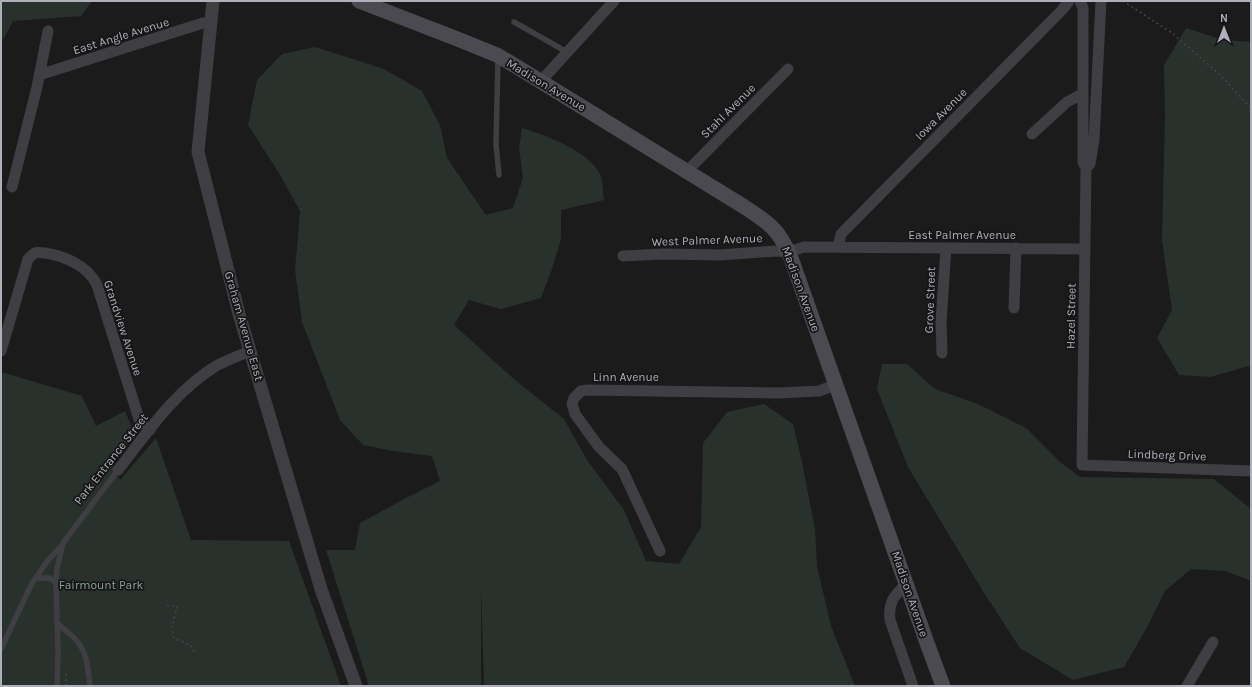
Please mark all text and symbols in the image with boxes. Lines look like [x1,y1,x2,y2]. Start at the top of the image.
north arrow [1204,8,1244,48]
text: N [1220,12,1228,25]
street label: East Angle Avenue [71,15,171,57]
street label: Madison Avenue [504,56,588,114]
street label: Stahl Avenue [698,81,758,141]
street label: Iowa Avenue [912,85,970,143]
street label: East Palmer Avenue [908,228,1016,242]
street label: West Palmer Avenue [651,231,763,249]
street label: Madison Avenue [779,244,823,334]
street label: Grove Street [922,266,938,334]
street label: Graham Avenue East [222,270,266,383]
street label: Grandview Avenue [101,278,145,378]
street label: Hazel Street [1063,283,1079,349]
street label: Linn Avenue [593,370,659,384]
street label: Park Entrance Street [71,410,151,507]
street label: Lindberg Drive [1127,447,1207,463]
street label: Madison Avenue [889,549,931,639]
park label: Fairmount Park [59,578,143,592]

